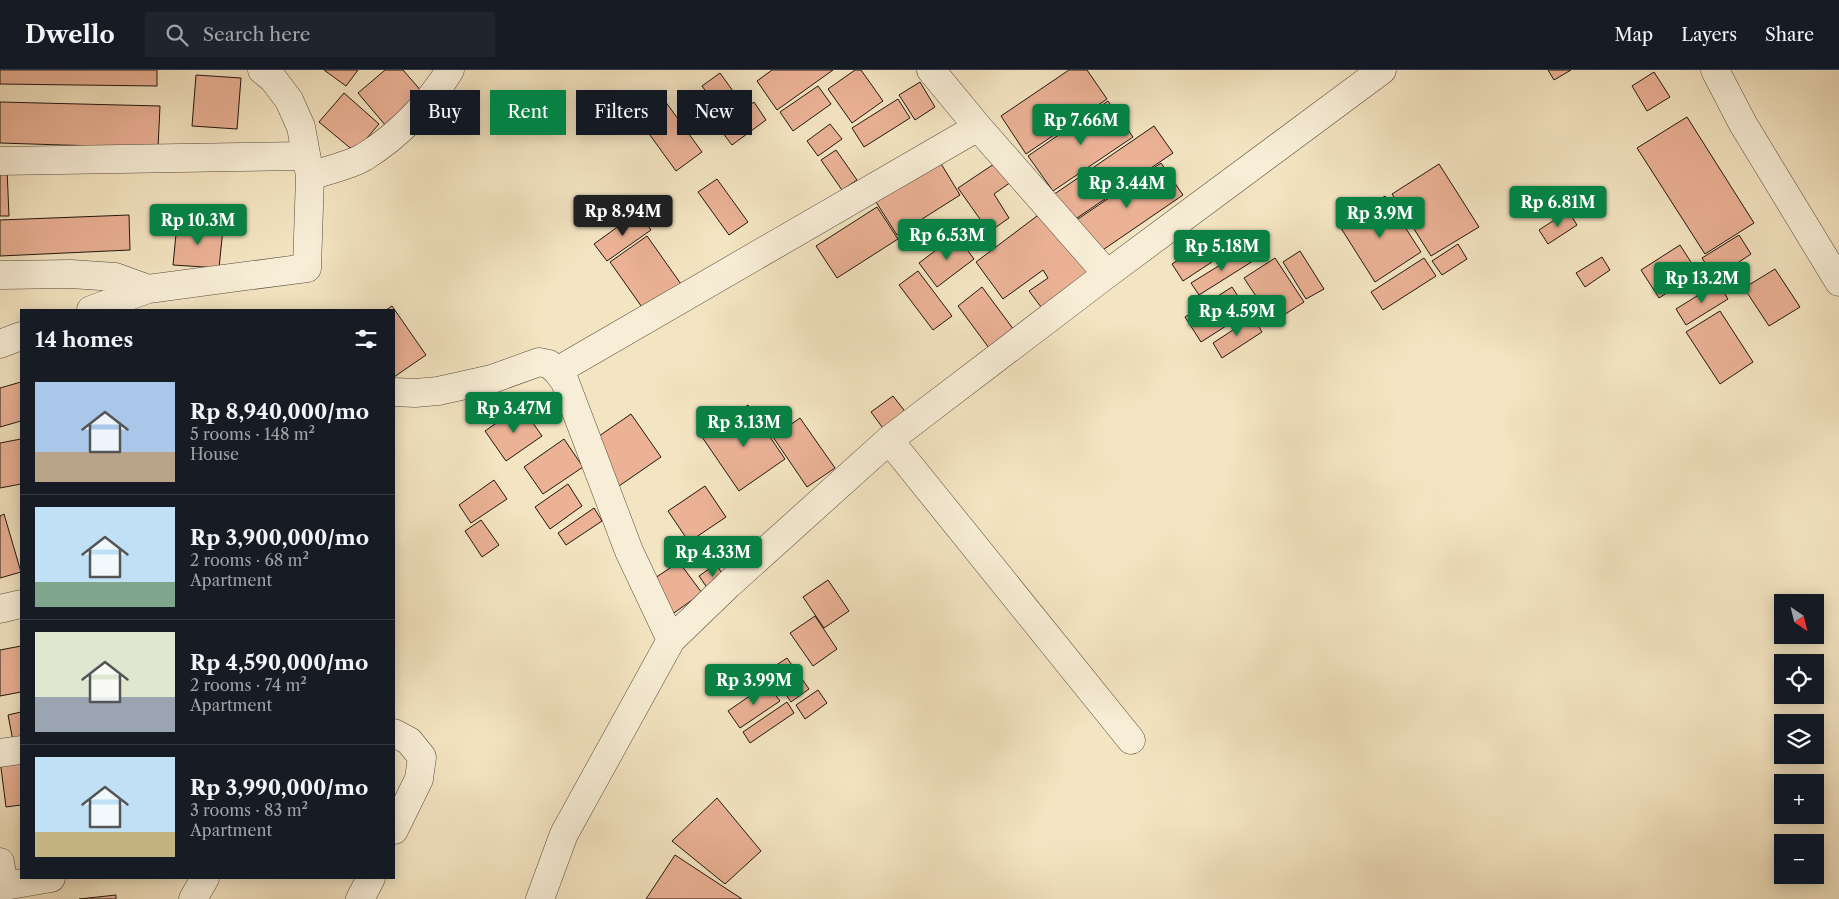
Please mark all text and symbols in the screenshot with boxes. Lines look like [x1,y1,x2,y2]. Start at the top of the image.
search box [145,12,495,57]
text: Dwello [25,20,115,49]
icon: search [163,21,191,49]
text: Search here [203,23,310,46]
text: Map [1615,24,1653,46]
text: Layers [1681,24,1737,46]
text: Share [1765,24,1814,46]
chip: Buy [410,90,480,135]
chip: Rent [490,90,566,135]
chip: Filters [576,90,667,135]
chip: New [677,90,752,135]
pin: Rp 7.66M [1029,104,1133,146]
text: Rp 7.66M [1043,110,1119,130]
pin: Rp 3.44M [1075,166,1179,209]
text: Rp 3.44M [1089,173,1165,193]
pin: Rp 6.81M [1506,186,1610,228]
text: Rp 6.81M [1520,192,1596,212]
pin: Rp 8.94M [571,194,675,237]
pin: Rp 3.9M [1334,196,1426,239]
text: Rp 8.94M [585,201,661,221]
text: Rp 3.9M [1347,203,1413,223]
pin: Rp 10.3M [146,204,250,246]
text: Rp 10.3M [161,210,235,230]
pin: Rp 6.53M [895,218,999,261]
text: Rp 6.53M [909,225,985,245]
pin: Rp 5.18M [1170,230,1274,272]
text: Rp 5.18M [1185,236,1259,256]
pin: Rp 13.2M [1650,262,1754,304]
text: Rp 13.2M [1665,268,1739,288]
pin: Rp 4.59M [1185,294,1289,337]
text: Rp 4.59M [1199,301,1275,321]
icon: filters [352,325,380,353]
text: 14 homes [35,327,133,352]
pin: Rp 3.47M [462,392,566,434]
text: Rp 3.47M [476,398,552,418]
text: Rp 8,940,000/mo [190,399,369,424]
icon: home [75,402,135,462]
pin: Rp 3.13M [692,406,796,448]
text: Rp 3.13M [707,412,781,432]
text: 5 rooms · 148 m² [190,424,315,444]
text: House [190,444,239,464]
text: Rp 3,900,000/mo [190,525,369,550]
icon: home [75,527,135,587]
pin: Rp 4.33M [661,536,765,578]
text: Rp 4.33M [675,542,751,562]
text: 2 rooms · 68 m² [190,550,309,570]
text: Apartment [190,570,272,590]
north arrow [1774,594,1824,644]
map controls [1774,594,1824,884]
text: Rp 4,590,000/mo [190,650,368,675]
icon: home [75,652,135,712]
button: locate [1774,654,1824,704]
pin: Rp 3.99M [702,664,806,706]
text: Rp 3.99M [716,670,792,690]
text: 2 rooms · 74 m² [190,675,307,695]
text: Apartment [190,695,272,715]
button: layers [1774,714,1824,764]
button: + [1774,774,1824,824]
text: Rp 3,990,000/mo [190,775,368,800]
icon: home [75,777,135,837]
text: 3 rooms · 83 m² [190,800,308,820]
text: Apartment [190,820,272,840]
button: − [1774,834,1824,884]

